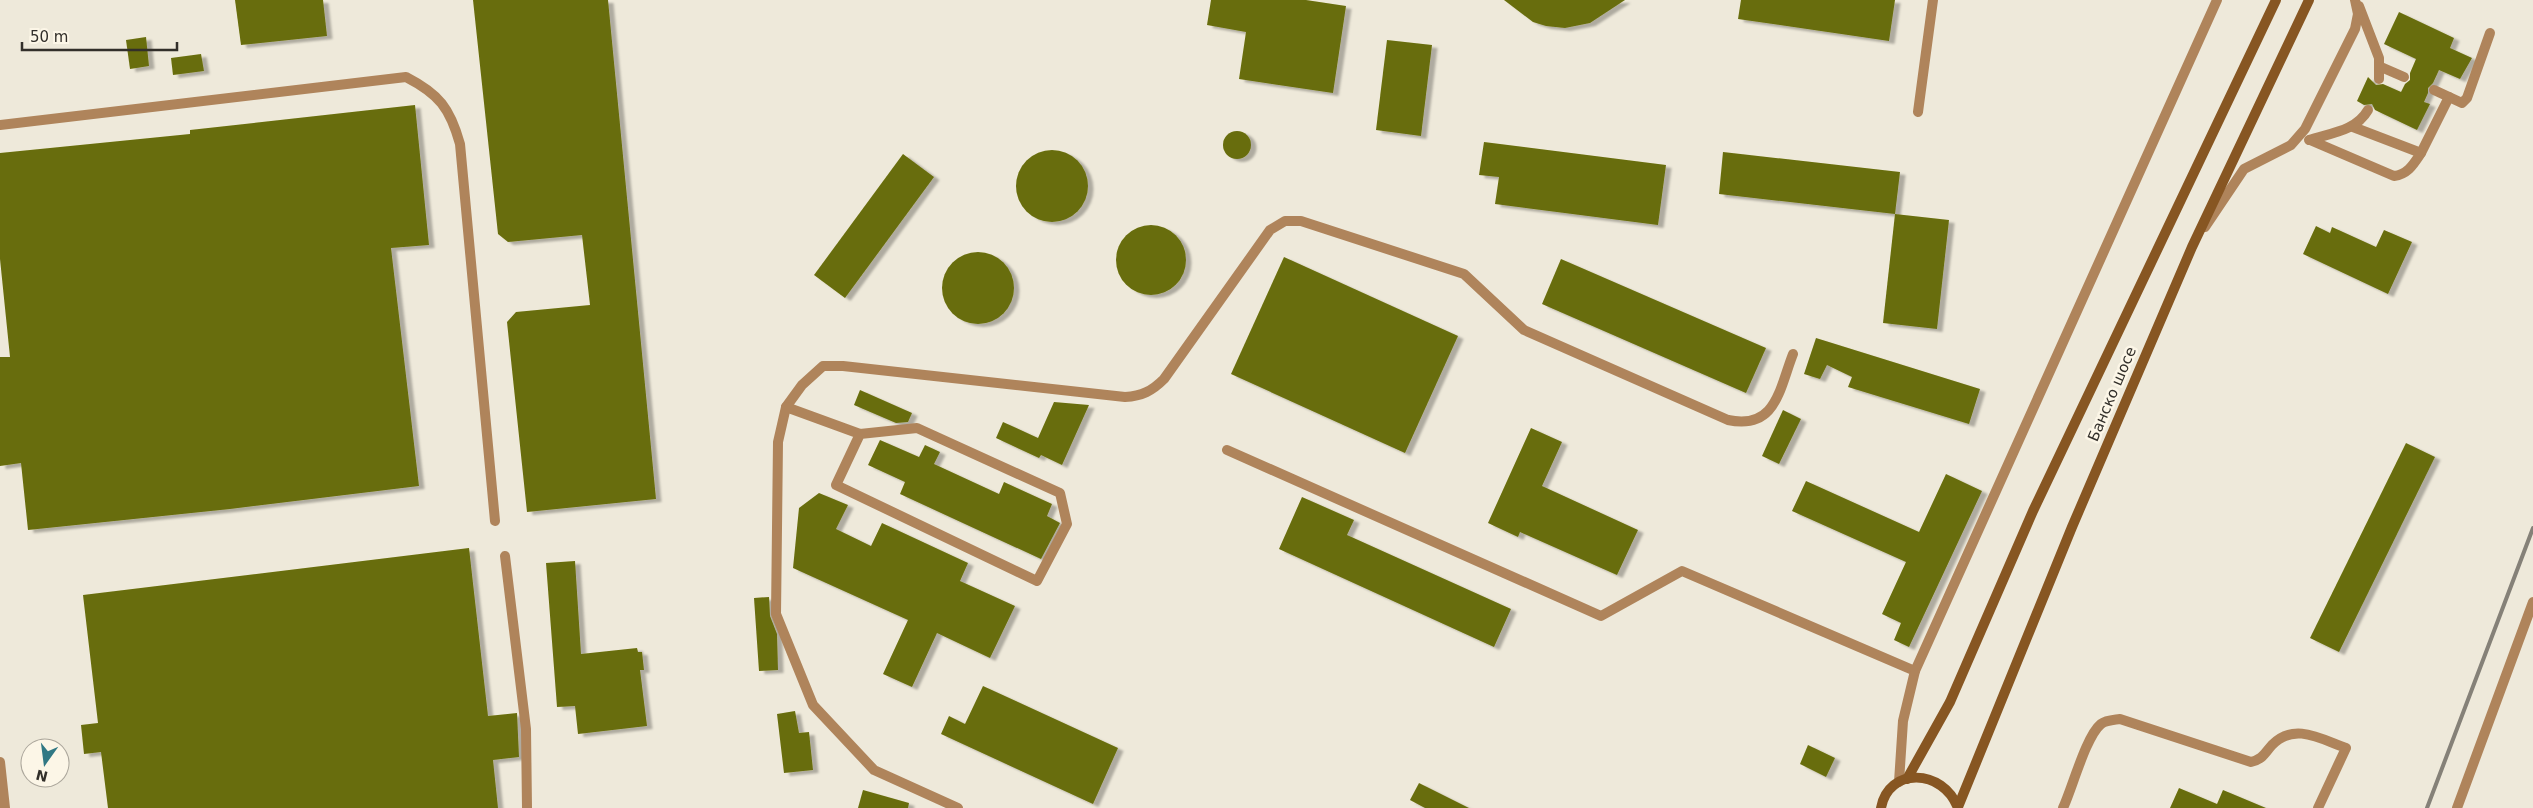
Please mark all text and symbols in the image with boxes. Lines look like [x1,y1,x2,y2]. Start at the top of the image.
scale bar [22,20,178,52]
text: 50 m [30,28,68,46]
street label: Банско шосе [2084,344,2140,444]
north arrow [20,738,70,788]
text: N [34,766,49,785]

